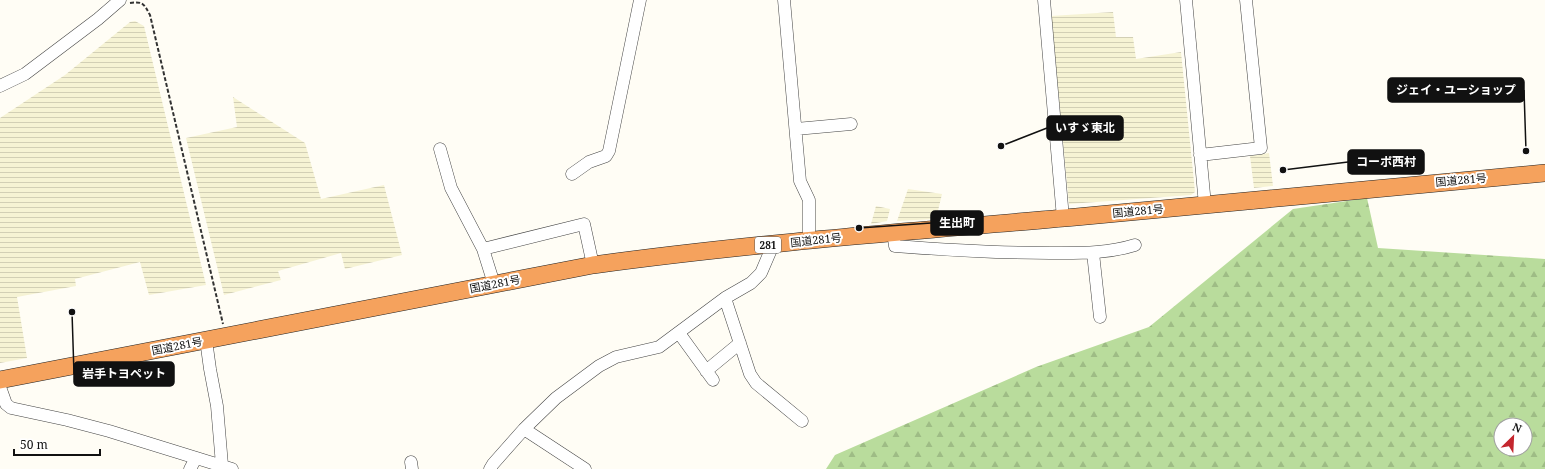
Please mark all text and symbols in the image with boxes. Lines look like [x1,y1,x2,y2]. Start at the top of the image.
callout: ジェイ・ユーショップ [1388,78,1524,102]
text: ジェイ・ユーショップ [1396,81,1516,98]
callout: いすゞ東北 [1047,116,1123,140]
text: いすゞ東北 [1055,119,1115,136]
callout: コーポ西村 [1348,150,1424,174]
text: コーポ西村 [1356,153,1416,170]
street label: 国道281号 [1435,170,1487,189]
street label: 国道281号 [1112,201,1164,220]
callout: 生出町 [931,211,983,235]
text: 生出町 [939,214,975,231]
street label: 国道281号 [790,229,842,250]
road number: 281 [755,237,781,253]
street label: 国道281号 [468,271,522,296]
street label: 国道281号 [150,333,204,358]
callout: 岩手トヨペット [74,362,174,386]
text: 岩手トヨペット [82,365,166,382]
north arrow [1493,417,1533,457]
text: N [1510,419,1525,436]
scale bar [14,431,100,457]
text: 50 m [20,436,48,453]

